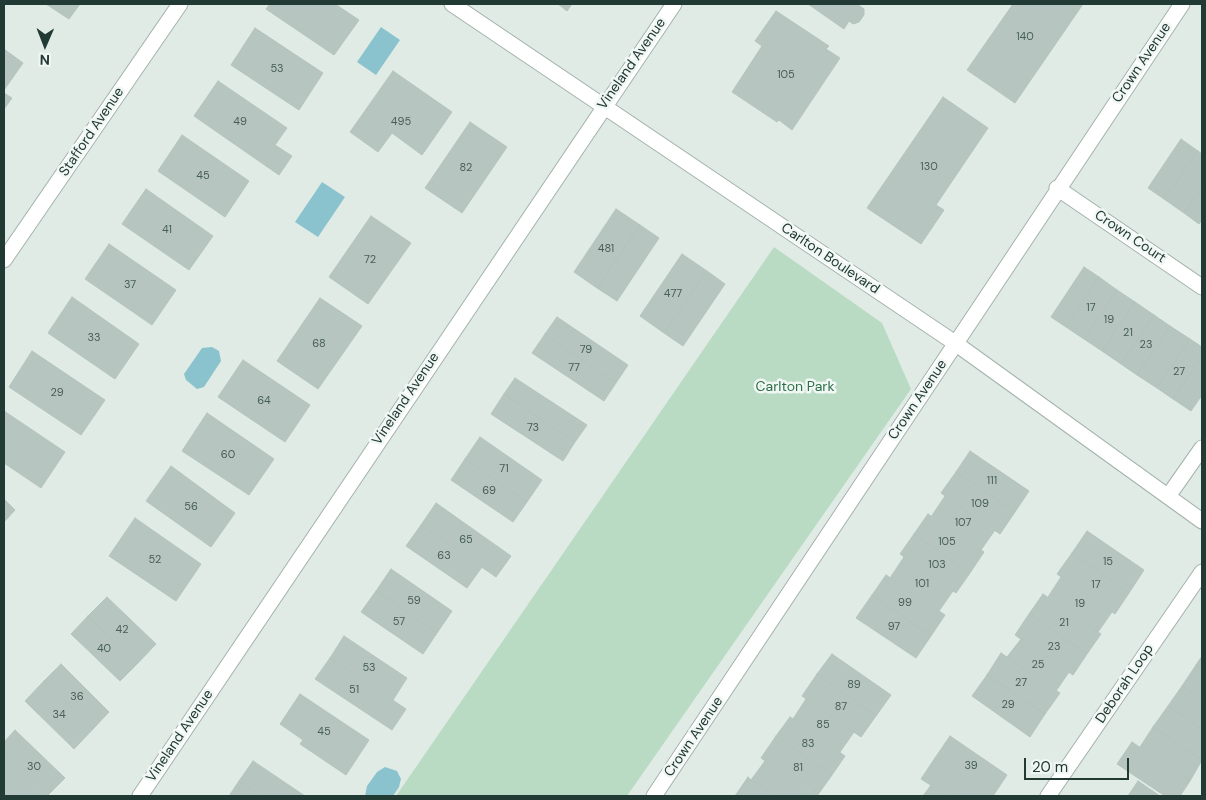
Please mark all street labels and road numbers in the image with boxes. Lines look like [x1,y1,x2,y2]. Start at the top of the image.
street label: Vineland Avenue [594,15,670,113]
street label: Crown Avenue [1109,20,1175,106]
street label: Stafford Avenue [56,84,128,180]
street label: Crown Court [1091,207,1169,267]
street label: Carlton Boulevard [778,220,882,298]
street label: Vineland Avenue [369,350,443,448]
street label: Crown Avenue [885,357,951,443]
street label: Deborah Loop [1092,641,1158,727]
street label: Vineland Avenue [143,687,217,785]
street label: Crown Avenue [661,694,727,780]

